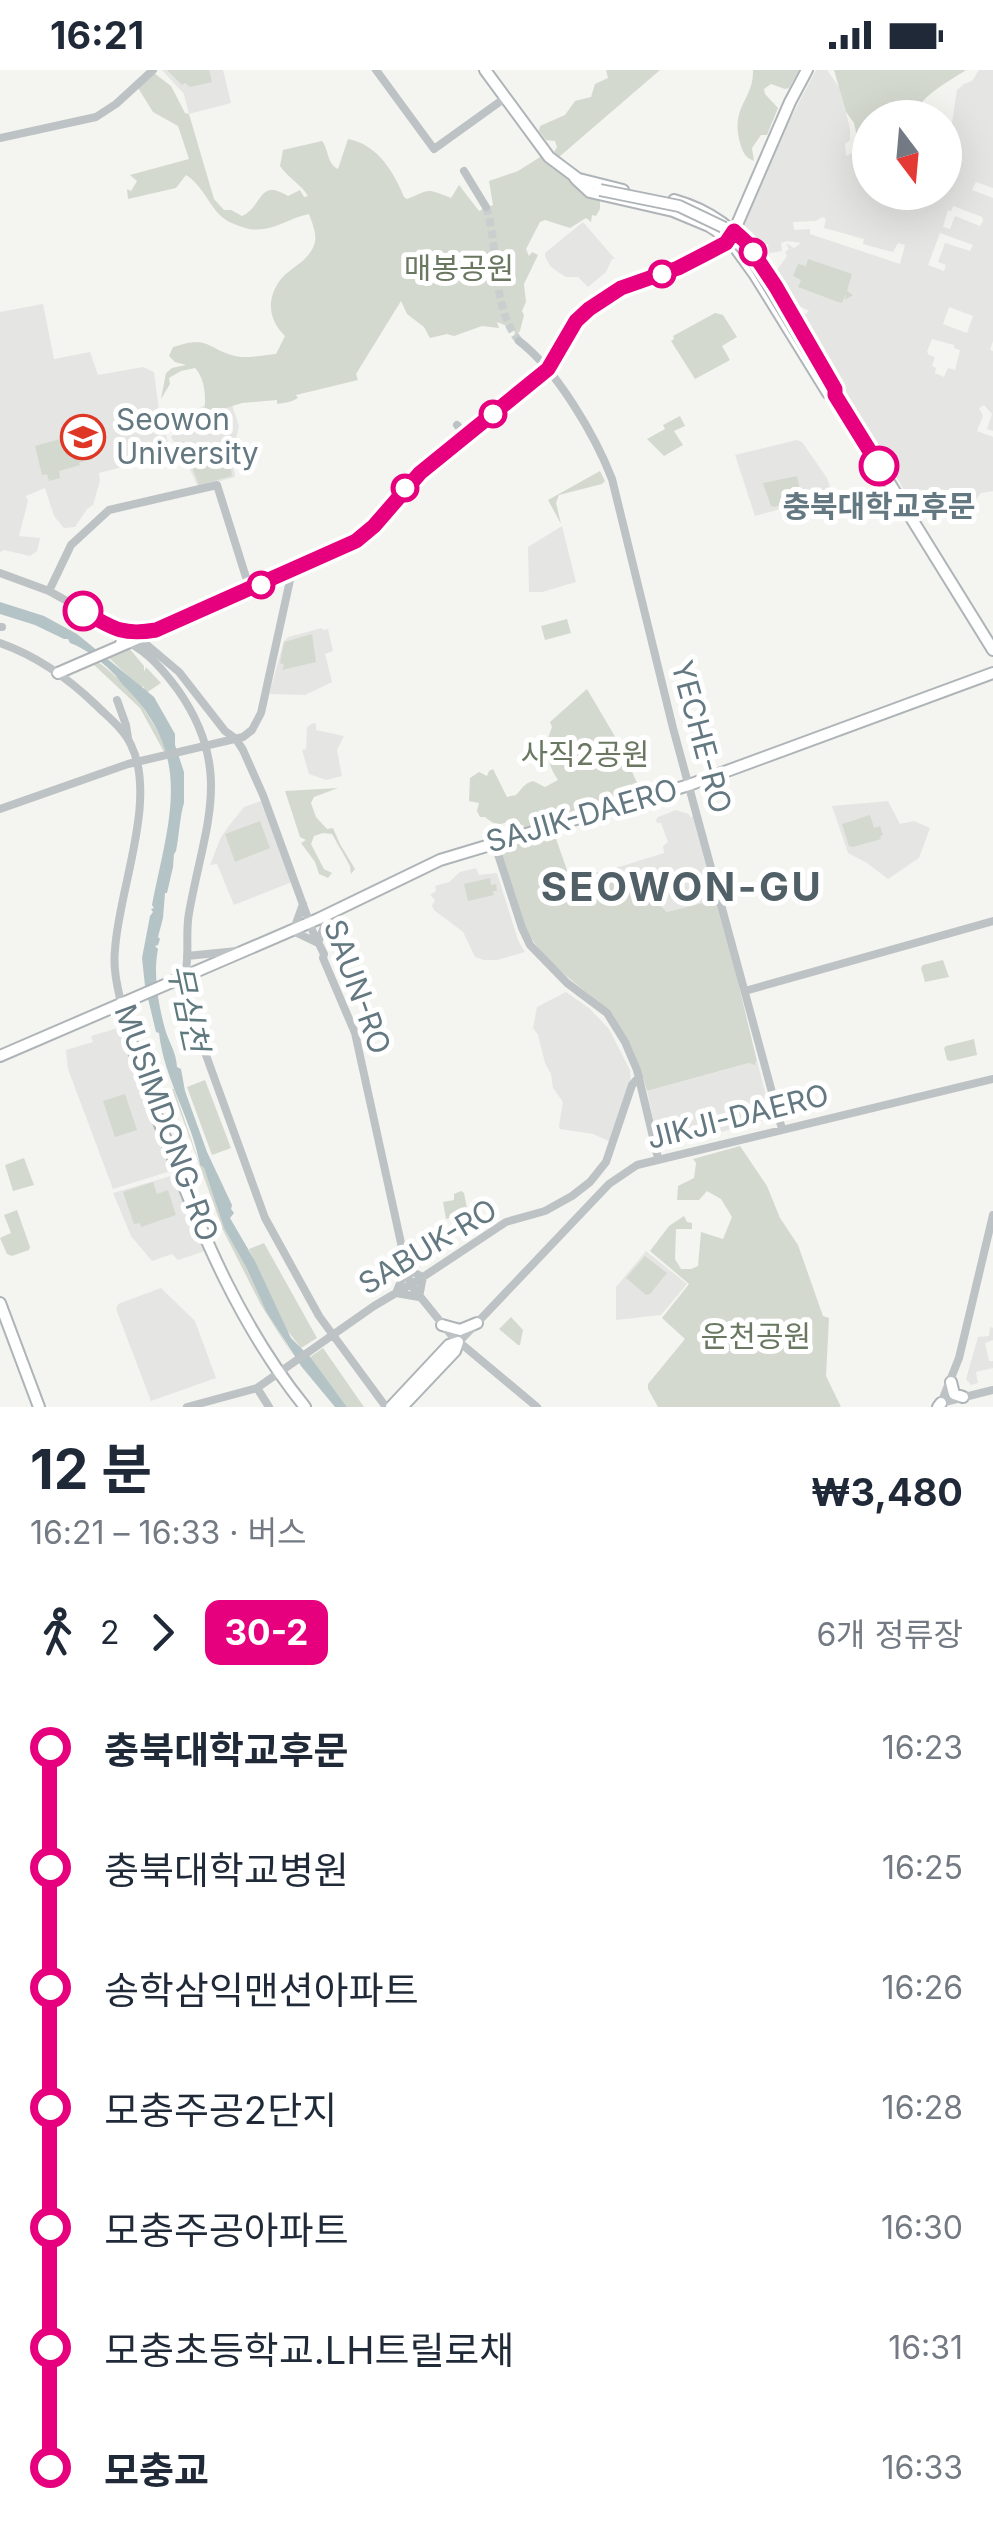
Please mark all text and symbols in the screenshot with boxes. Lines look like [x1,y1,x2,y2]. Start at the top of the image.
text: 16:21 [50,12,144,58]
north arrow [852,100,962,210]
map controls [852,100,962,210]
unlabelled marker [740,239,766,265]
park label: 매봉공원 [404,250,514,286]
unlabelled marker [649,261,675,287]
place label: Seowon University [116,401,259,471]
unlabelled marker [480,401,506,427]
school or university icon: Seowon University [60,414,106,460]
marker: 충북대학교후문 [860,447,898,485]
unlabelled marker [392,475,418,501]
place label: 충북대학교후문 [782,488,976,524]
unlabelled marker [248,572,274,598]
unlabelled marker [64,592,102,630]
street label: YECHE-RO [664,656,740,817]
park label: 사직2공원 [521,736,649,772]
street label: SAJIK-DAERO [482,771,682,860]
district label: SEOWON-GU [541,862,823,911]
street label: SAUN-RO [317,915,399,1059]
water label: 무심천 [160,961,217,1059]
street label: MUSIMDONG-RO [107,999,227,1246]
street label: JIKJI-DAERO [643,1076,832,1156]
street label: SABUK-RO [352,1191,503,1301]
park label: 운천공원 [701,1318,811,1354]
text: 12 분 [30,1436,152,1502]
text: ₩3,480 [811,1469,963,1515]
text: 16:21 – 16:33 · 버스 [30,1513,306,1552]
icon: walk [30,1605,85,1660]
icon: forward [135,1605,190,1660]
text: 30-2 [225,1611,308,1653]
text: 2 [100,1613,120,1652]
text: 6개 정류장 [816,1615,963,1654]
text: 충북대학교후문 [104,1727,349,1773]
text: 16:23 [882,1728,963,1767]
text: 충북대학교병원 [104,1847,349,1893]
text: 16:25 [882,1848,963,1887]
text: 송학삼익맨션아파트 [104,1967,419,2013]
text: 16:26 [882,1968,963,2007]
text: 모충주공2단지 [104,2087,337,2133]
text: 16:28 [882,2088,963,2127]
text: 모충주공아파트 [104,2207,349,2253]
text: 16:30 [881,2208,963,2247]
text: 모충초등학교.LH트릴로채 [104,2327,514,2373]
text: 16:31 [888,2328,963,2367]
text: 모충교 [104,2447,209,2493]
text: 16:33 [881,2448,963,2487]

